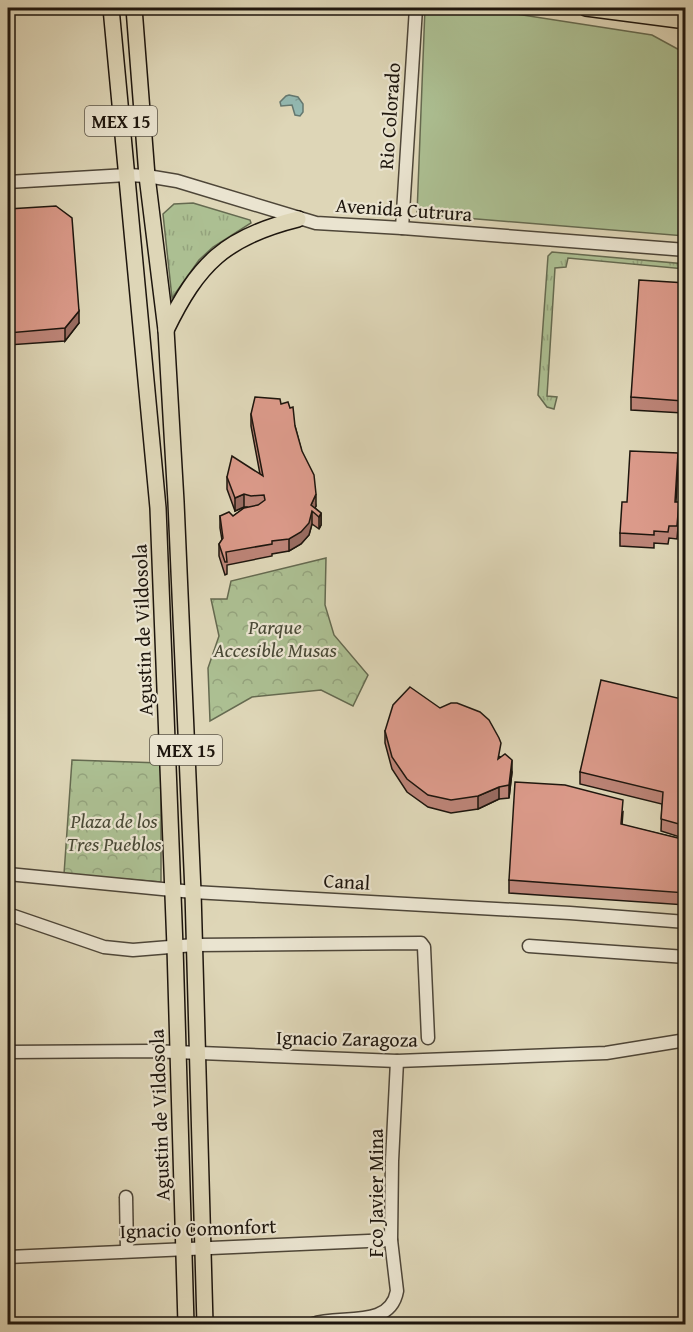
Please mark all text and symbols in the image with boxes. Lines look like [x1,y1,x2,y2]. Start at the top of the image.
street label: Rio Colorado [371,62,407,170]
road number: MEX 15 [85,106,157,136]
street label: Avenida Cutrura [335,190,474,228]
street label: Agustin de Vildosola [124,543,159,716]
park label: Parque Accesible Musas [212,612,337,664]
road number: MEX 15 [150,735,222,765]
park label: Plaza de los Tres Pueblos [66,806,162,858]
street label: Canal [323,865,371,897]
street label: Ignacio Zaragoza [276,1022,419,1054]
street label: Agustin de Vildosola [141,1028,176,1201]
street label: Fco Javier Mina [361,1128,390,1257]
street label: Ignacio Comonfort [119,1211,277,1245]

